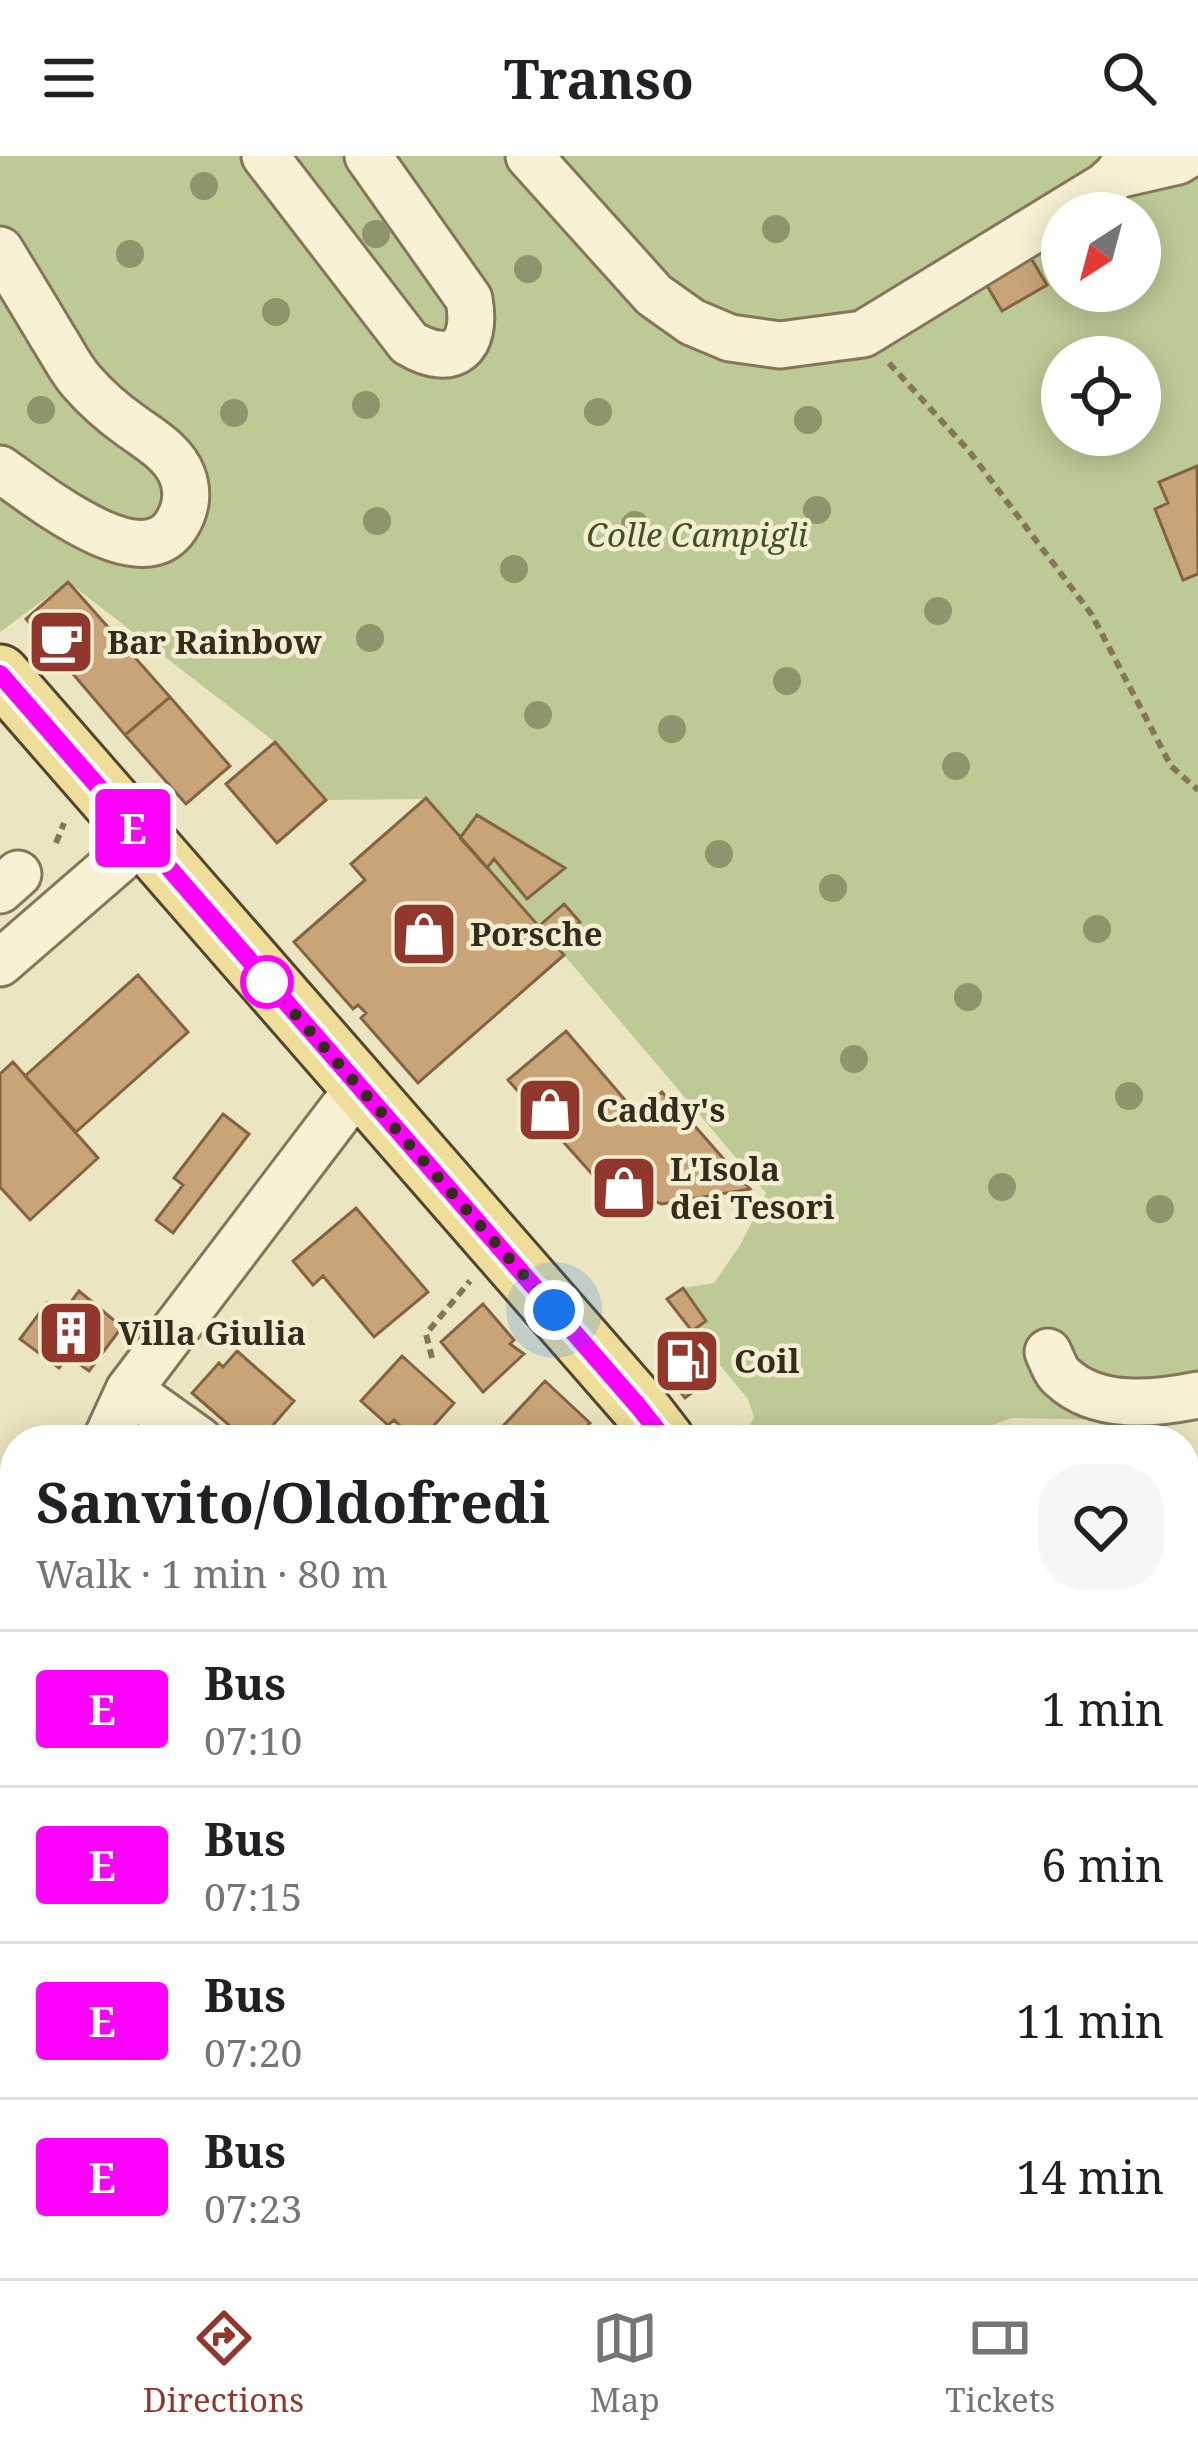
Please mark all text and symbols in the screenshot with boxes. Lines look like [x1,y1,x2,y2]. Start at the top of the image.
text: Transo [504,41,694,115]
icon: menu [36,45,102,111]
icon: search [1096,45,1162,111]
north arrow [1041,192,1161,312]
map controls [1041,192,1161,456]
button: locate [1041,336,1161,456]
park label: Colle Campigli [586,512,808,557]
cafe icon: Bar Rainbow [26,607,96,677]
place label: Bar Rainbow [107,619,322,664]
line badge: E [94,789,172,867]
text: E [119,799,147,856]
shop icon: Porsche [389,899,459,969]
place label: Porsche [470,911,603,956]
unlabelled marker [242,957,292,1007]
shop icon: Caddy's [515,1075,585,1145]
place label: Caddy's [596,1087,725,1132]
place label: L'Isola dei Tesori [670,1146,835,1229]
shop icon: L'Isola dei Tesori [589,1153,659,1223]
your location [524,1280,584,1340]
building icon: Villa Giulia [36,1298,106,1368]
place label: Villa Giulia [118,1310,306,1355]
fuel station icon: Coil [652,1326,722,1396]
place label: Coil [734,1338,800,1383]
text: Sanvito/Oldofredi [36,1462,550,1540]
button: heart [1038,1464,1164,1590]
text: Walk · 1 min · 80 m [36,1546,388,1599]
text: Bus [204,1652,286,1713]
text: 1 min [1041,1678,1164,1739]
text: E [88,1680,116,1737]
text: 07:10 [204,1713,302,1766]
text: Bus [204,1808,286,1869]
text: 6 min [1041,1834,1164,1895]
text: E [88,1836,116,1893]
text: 07:15 [204,1869,302,1922]
text: Bus [204,1964,286,2025]
text: 11 min [1016,1990,1164,2051]
text: E [88,1992,116,2049]
text: 07:20 [204,2025,302,2078]
text: Bus [204,2120,286,2181]
text: 14 min [1016,2146,1164,2207]
text: E [88,2148,116,2205]
text: 07:23 [204,2181,302,2234]
tab: Directions [143,2305,304,2422]
tab: Map [590,2305,660,2422]
tab: Tickets [945,2305,1055,2422]

